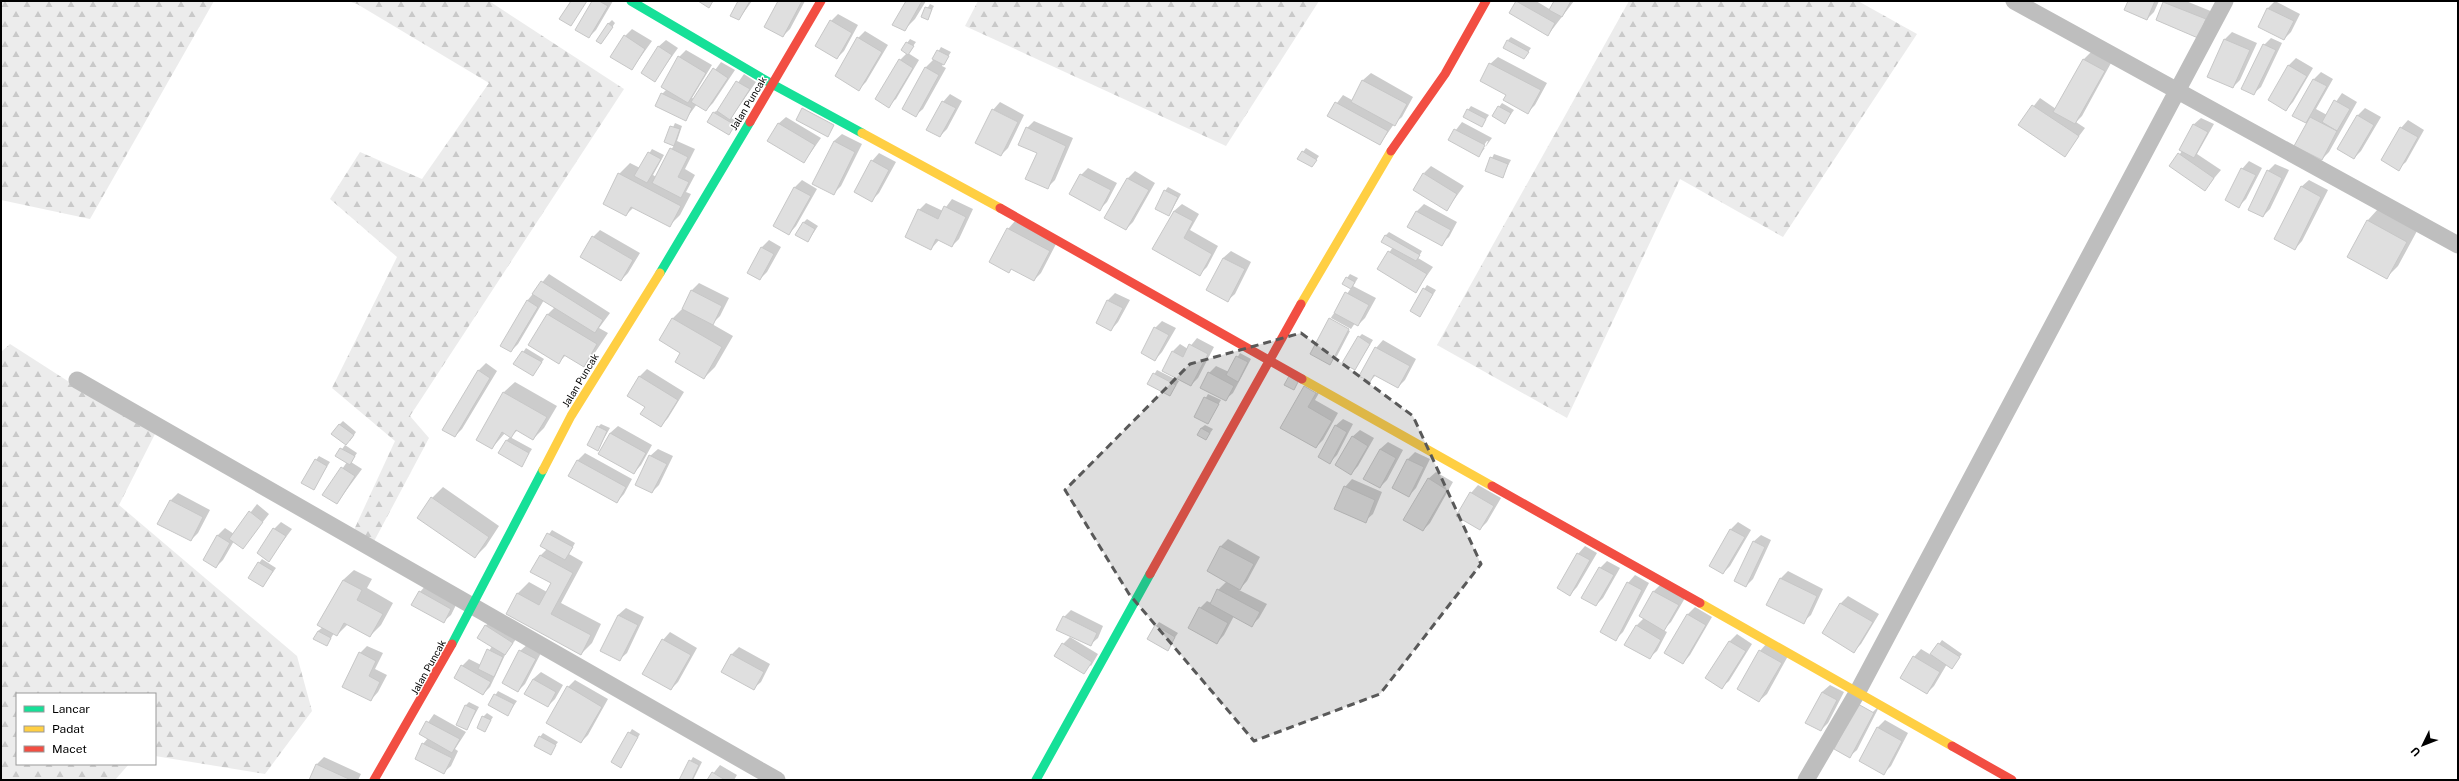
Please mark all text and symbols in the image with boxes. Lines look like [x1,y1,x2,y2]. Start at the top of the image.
street label: Jalan Puncak [727,74,769,132]
street label: Jalan Puncak [559,351,601,409]
street label: Jalan Puncak [408,637,448,696]
legend [16,693,156,765]
text: Lancar [52,702,90,716]
text: Padat [52,722,85,736]
north arrow [2403,725,2443,765]
text: Macet [52,742,87,756]
text: U [2409,745,2423,759]

